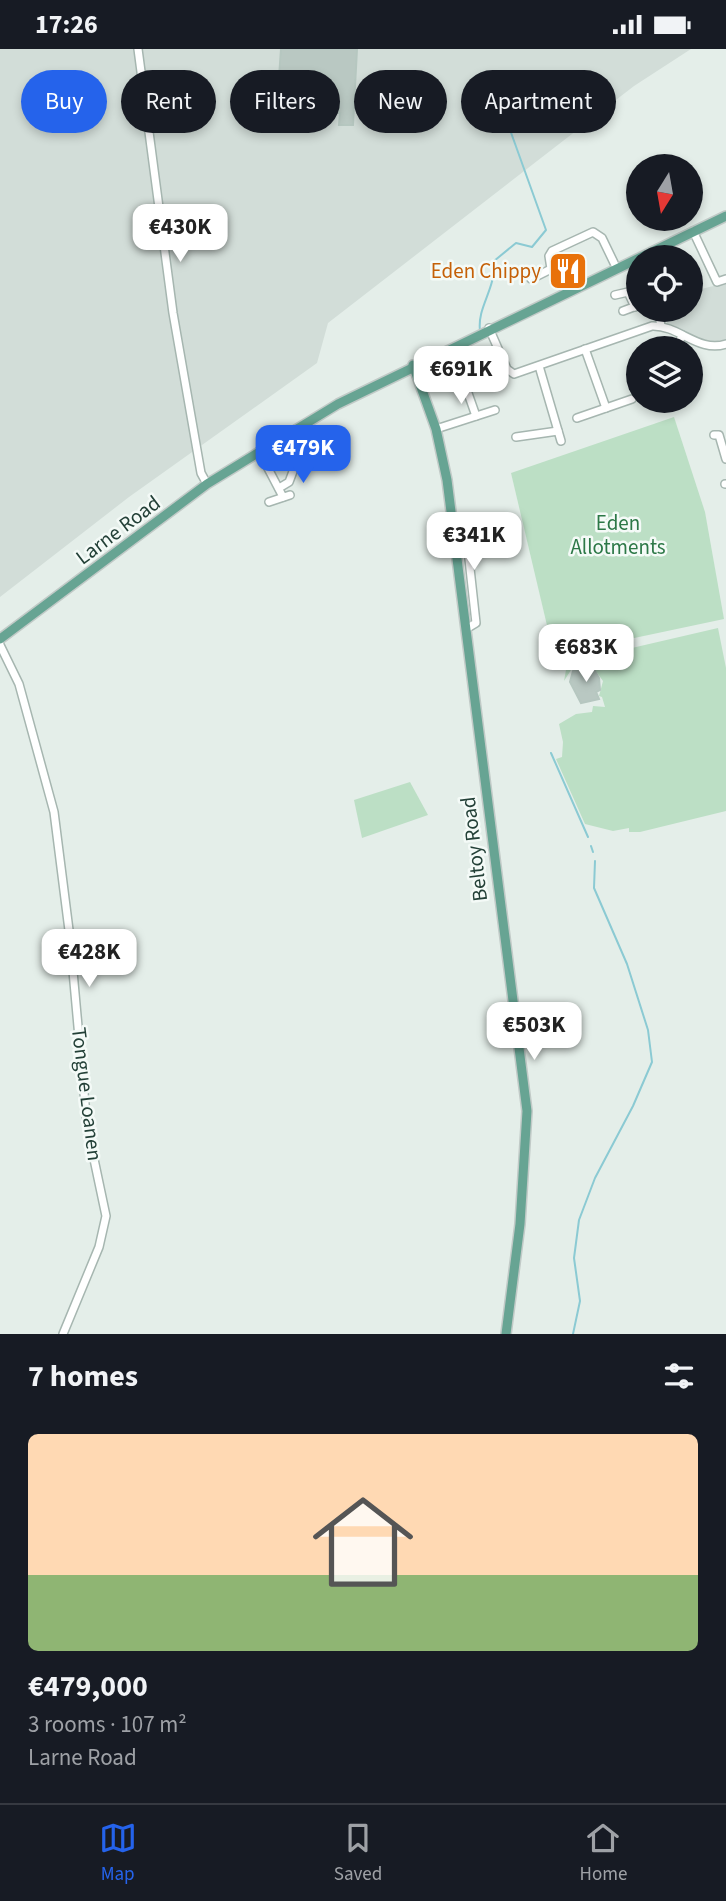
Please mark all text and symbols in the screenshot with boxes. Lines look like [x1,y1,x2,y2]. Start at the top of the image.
text: 17:26 [35,6,98,43]
chip: Buy [21,70,107,133]
chip: Rent [121,70,216,133]
chip: Filters [230,70,340,133]
chip: New [354,70,447,133]
chip: Apartment [461,70,616,133]
north arrow [626,154,704,231]
map controls [626,154,703,413]
pin: €430K [131,205,229,264]
text: €430K [149,210,211,243]
button: locate [626,245,703,322]
restaurant icon: Eden Chippy [547,250,589,292]
place label: Eden Chippy [431,256,541,286]
button: layers [626,336,703,413]
pin: €691K [412,347,510,406]
text: €691K [430,352,492,385]
pin: €479K [254,425,352,485]
text: €479K [272,431,334,464]
street label: Larne Road [69,488,167,572]
park label: Eden Allotments [570,508,666,562]
pin: €341K [425,512,523,572]
text: €341K [443,518,505,551]
pin: €683K [537,625,635,684]
text: €683K [555,630,617,663]
street label: Beltoy Road [453,795,495,903]
pin: €428K [40,929,138,989]
text: €428K [58,935,120,968]
pin: €503K [485,1003,583,1062]
text: €503K [503,1008,565,1041]
street label: Tongue Loanen [64,1025,110,1163]
text: 7 homes [28,1355,138,1398]
icon: filters [660,1357,698,1395]
icon: home [300,1479,426,1605]
text: €479,000 [28,1665,148,1708]
text: 3 rooms · 107 m² [28,1708,187,1741]
text: Larne Road [28,1741,137,1774]
tab: Map [99,1819,137,1888]
tab: Saved [334,1819,382,1888]
tab: Home [580,1819,627,1888]

